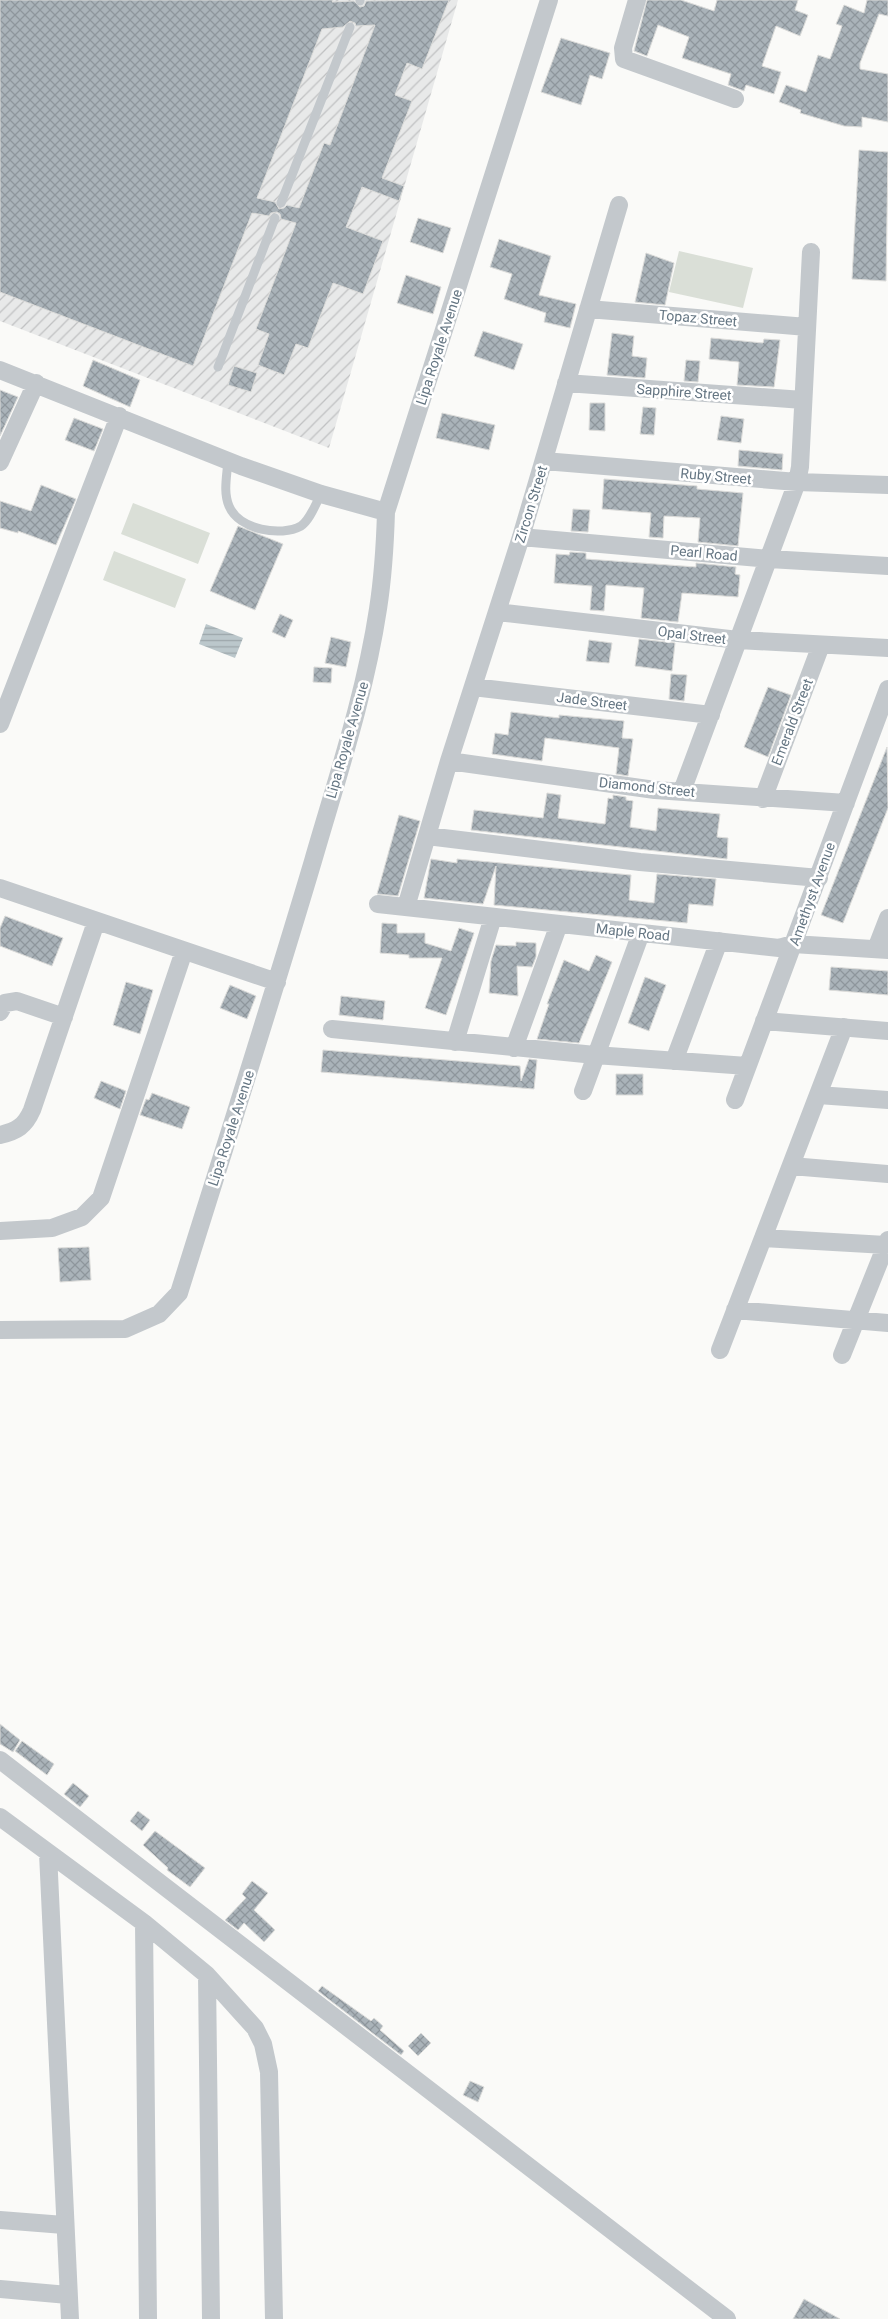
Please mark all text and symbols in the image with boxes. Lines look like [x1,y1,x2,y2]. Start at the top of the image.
street label: Lipa Royale Avenue [413,287,465,407]
street label: Topaz Street [658,307,738,329]
street label: Sapphire Street [636,381,732,403]
street label: Zircon Street [512,463,550,545]
street label: Ruby Street [680,465,753,487]
street label: Pearl Road [670,542,738,564]
street label: Opal Street [657,623,728,647]
street label: Emerald Street [768,676,816,768]
street label: Lipa Royale Avenue [323,680,371,800]
street label: Jade Street [556,689,629,713]
street label: Diamond Street [598,774,696,800]
street label: Amethyst Avenue [786,840,838,948]
street label: Maple Road [595,920,671,944]
street label: Lipa Royale Avenue [205,1068,257,1188]

